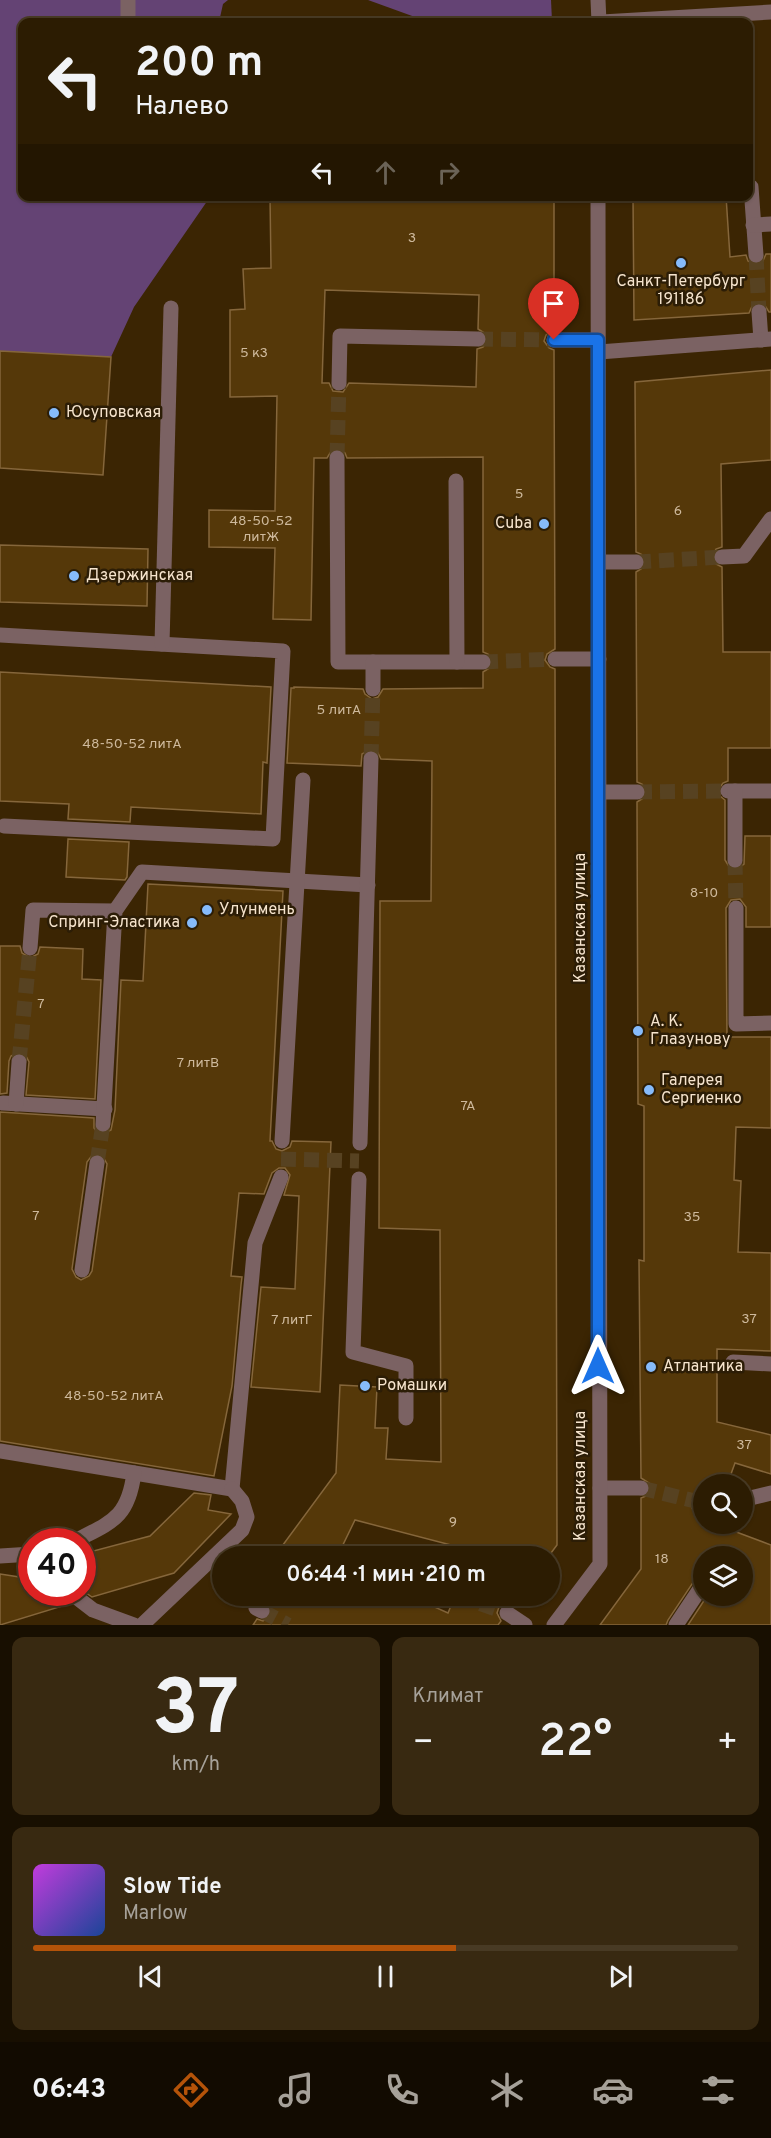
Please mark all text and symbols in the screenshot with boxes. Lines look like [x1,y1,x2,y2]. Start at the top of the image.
text: 200 m [135,38,263,91]
icon: left [36,42,114,120]
text: Налево [135,90,229,124]
icon: left [306,156,339,189]
icon: ahead [369,156,402,189]
icon: right [432,156,465,189]
house number: 3 [408,230,416,247]
marker: Санкт-Петербург 191186 [674,256,688,270]
place label: Санкт-Петербург 191186 [616,272,746,310]
pin [528,278,579,340]
icon: arrive [537,287,570,320]
house number: 5 к3 [240,345,268,362]
place label: Юсуповская [66,403,161,423]
marker: Юсуповская [47,406,61,420]
house number: 5 [515,486,523,503]
house number: 6 [674,503,682,520]
house number: 48-50-52 литЖ [229,513,293,546]
place label: Cuba [495,514,532,534]
marker: Cuba [537,517,551,531]
place label: Дзержинская [86,566,193,586]
marker: Дзержинская [67,569,81,583]
house number: 5 литА [317,702,361,719]
house number: 48-50-52 литА [82,736,182,753]
street label: Казанская улица [571,853,591,983]
house number: 8-10 [690,885,718,902]
place label: Улунмень [219,900,295,920]
marker: Улунмень [200,903,214,917]
place label: Спринг-Эластика [48,913,180,933]
marker: Спринг-Эластика [185,916,199,930]
house number: 7 [37,996,45,1013]
place label: А. К. Глазунову [650,1012,730,1050]
marker: А. К. Глазунову [631,1024,645,1038]
house number: 7 литВ [177,1055,219,1072]
place label: Галерея Сергиенко [661,1071,742,1109]
marker: Галерея Сергиенко [642,1083,656,1097]
house number: 7А [460,1098,476,1115]
house number: 7 [32,1208,40,1225]
house number: 35 [683,1209,701,1226]
house number: 37 [741,1311,757,1328]
house number: 7 литГ [271,1312,313,1329]
position arrow [566,1334,630,1398]
place label: Атлантика [663,1357,743,1377]
marker: Атлантика [644,1360,658,1374]
place label: Ромашки [377,1376,447,1396]
marker: Ромашки [358,1379,372,1393]
house number: 48-50-52 литА [64,1388,164,1405]
street label: Казанская улица [571,1411,591,1541]
house number: 37 [736,1437,752,1454]
map controls [693,1474,753,1606]
button: search [693,1474,753,1534]
house number: 9 [449,1514,457,1531]
speed limit sign: 40 [18,1528,96,1606]
button: layers [693,1546,753,1606]
house number: 18 [655,1551,669,1568]
text: 06:44 · 1 мин · 210 m [286,1562,486,1589]
text: 37 [152,1663,239,1762]
text: Климат [413,1684,483,1710]
text: 22° [538,1715,612,1772]
text: − [413,1723,434,1765]
text: + [717,1723,738,1765]
text: km/h [171,1752,220,1778]
text: Slow Tide [123,1874,222,1901]
text: Marlow [123,1901,187,1927]
icon: previous [134,1960,167,1993]
icon: pause [369,1960,402,1993]
icon: next [604,1960,637,1993]
icon: directions [170,2069,212,2111]
icon: music [275,2069,317,2111]
icon: phone [381,2069,423,2111]
icon: climate [486,2069,528,2111]
icon: car [592,2069,634,2111]
icon: filters [697,2069,739,2111]
text: 06:43 [32,2073,106,2107]

